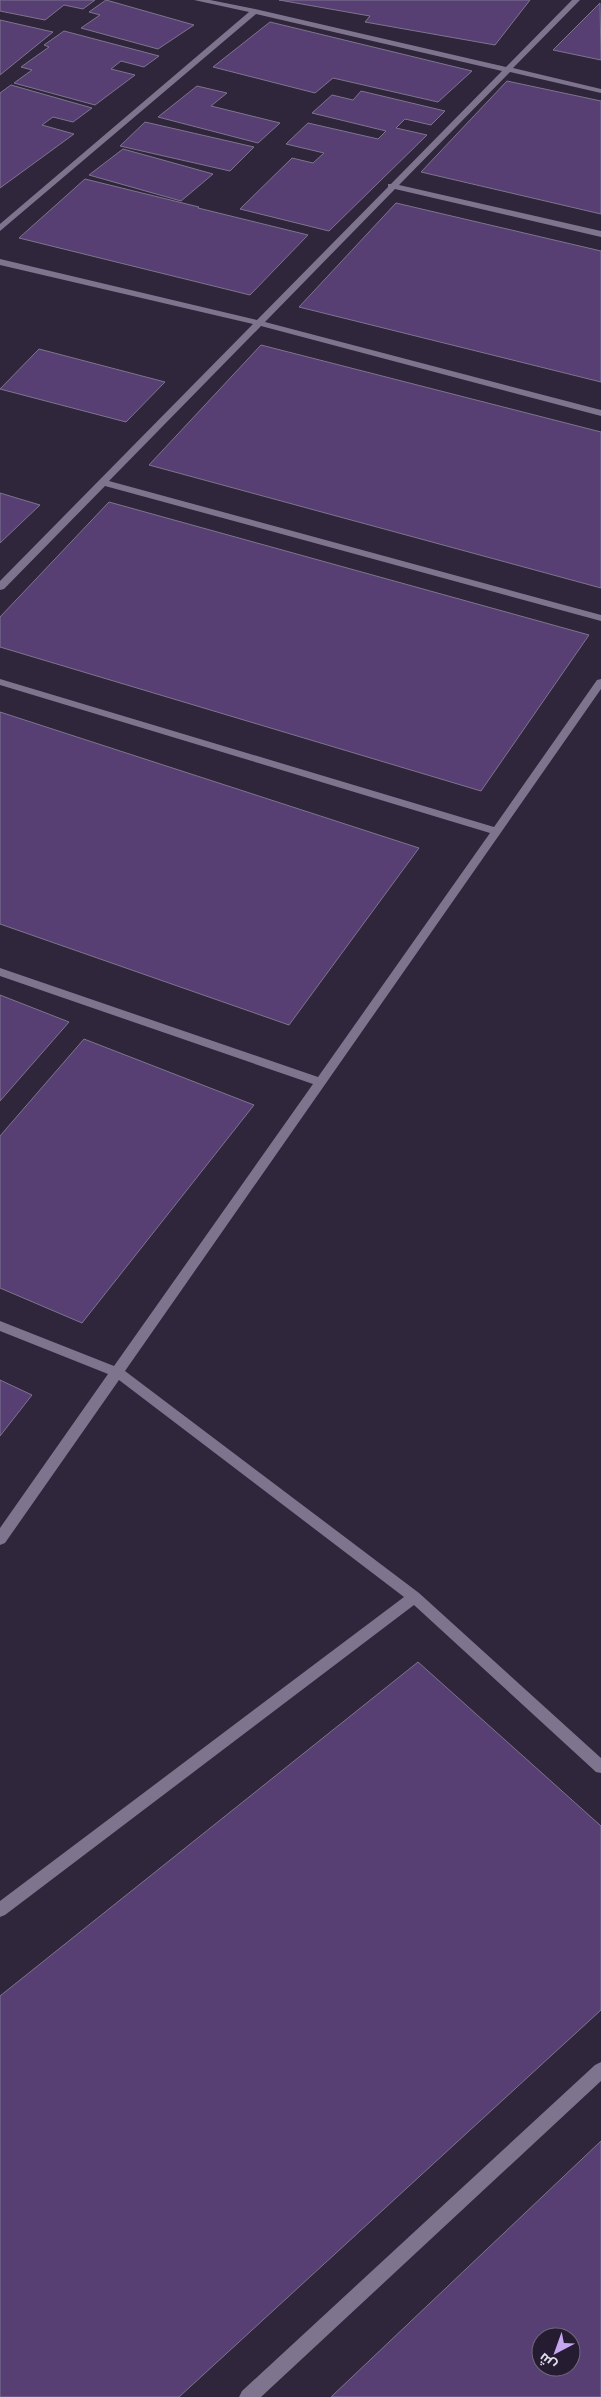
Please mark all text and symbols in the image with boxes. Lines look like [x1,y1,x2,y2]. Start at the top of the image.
north arrow [531,2327,581,2377]
text: ش [535,2349,560,2374]

